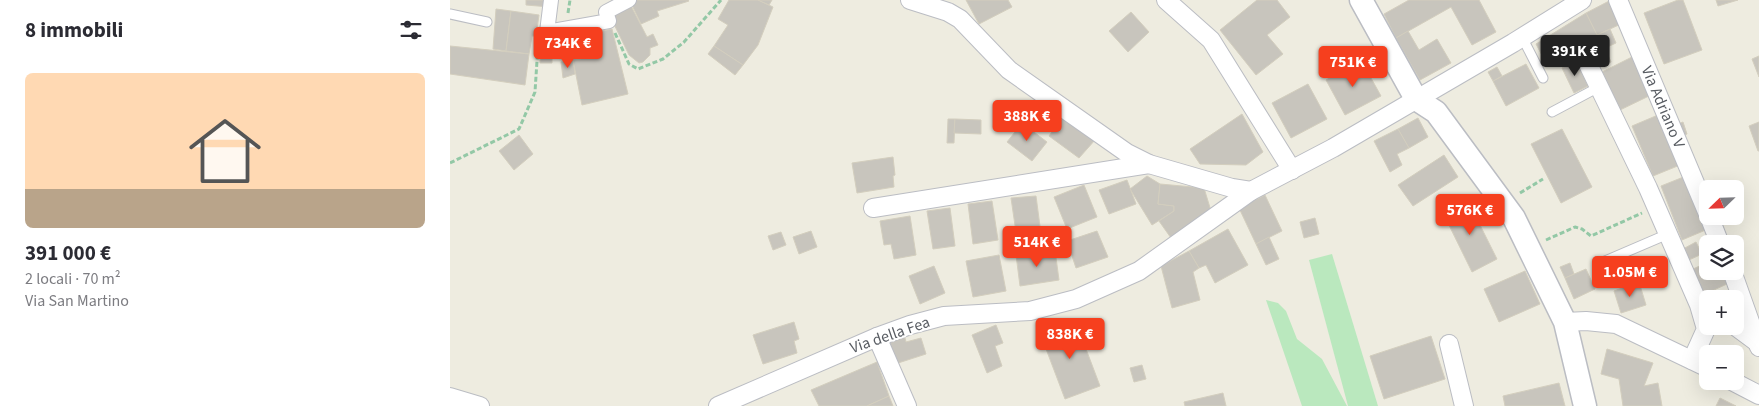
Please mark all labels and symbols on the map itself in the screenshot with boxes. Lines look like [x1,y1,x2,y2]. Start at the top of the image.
pin: 734K € [527,27,609,69]
pin: 391K € [1534,34,1616,77]
pin: 751K € [1312,46,1394,88]
street label: Via Adriano V [1636,62,1690,152]
pin: 388K € [986,100,1068,142]
north arrow [1699,180,1744,225]
pin: 576K € [1429,194,1511,236]
pin: 514K € [996,226,1078,268]
pin: 1.05M € [1584,256,1676,298]
street label: Via della Fea [847,311,933,359]
pin: 838K € [1029,318,1111,360]

